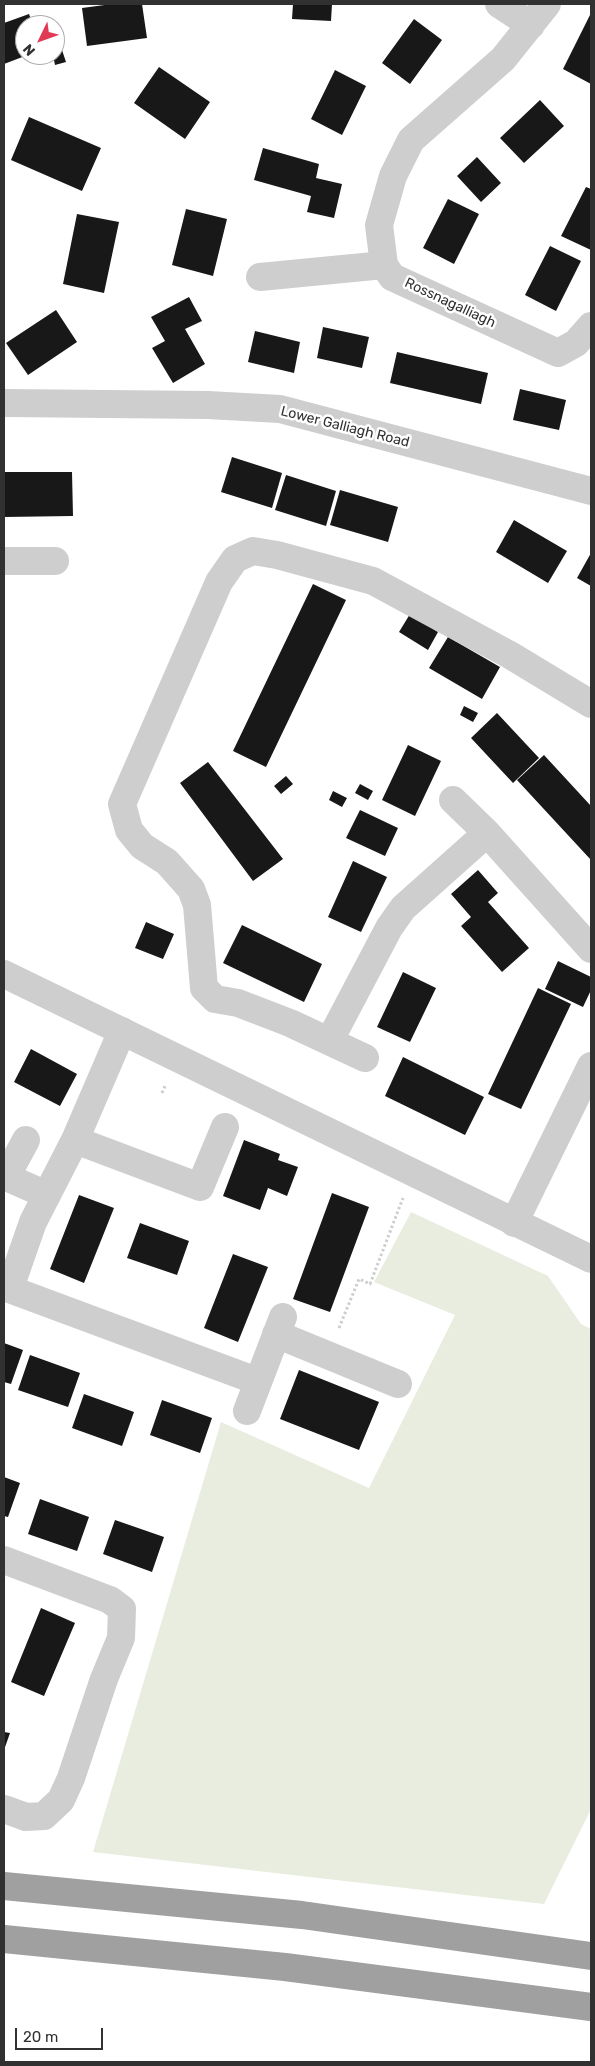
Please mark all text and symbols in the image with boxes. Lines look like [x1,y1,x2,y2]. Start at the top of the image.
north arrow [15,15,65,65]
text: N [20,40,39,59]
street label: Rossnagalliagh [402,275,498,331]
street label: Lower Galliagh Road [279,403,411,451]
scale bar [18,2018,105,2050]
text: 20 m [23,2028,58,2046]

